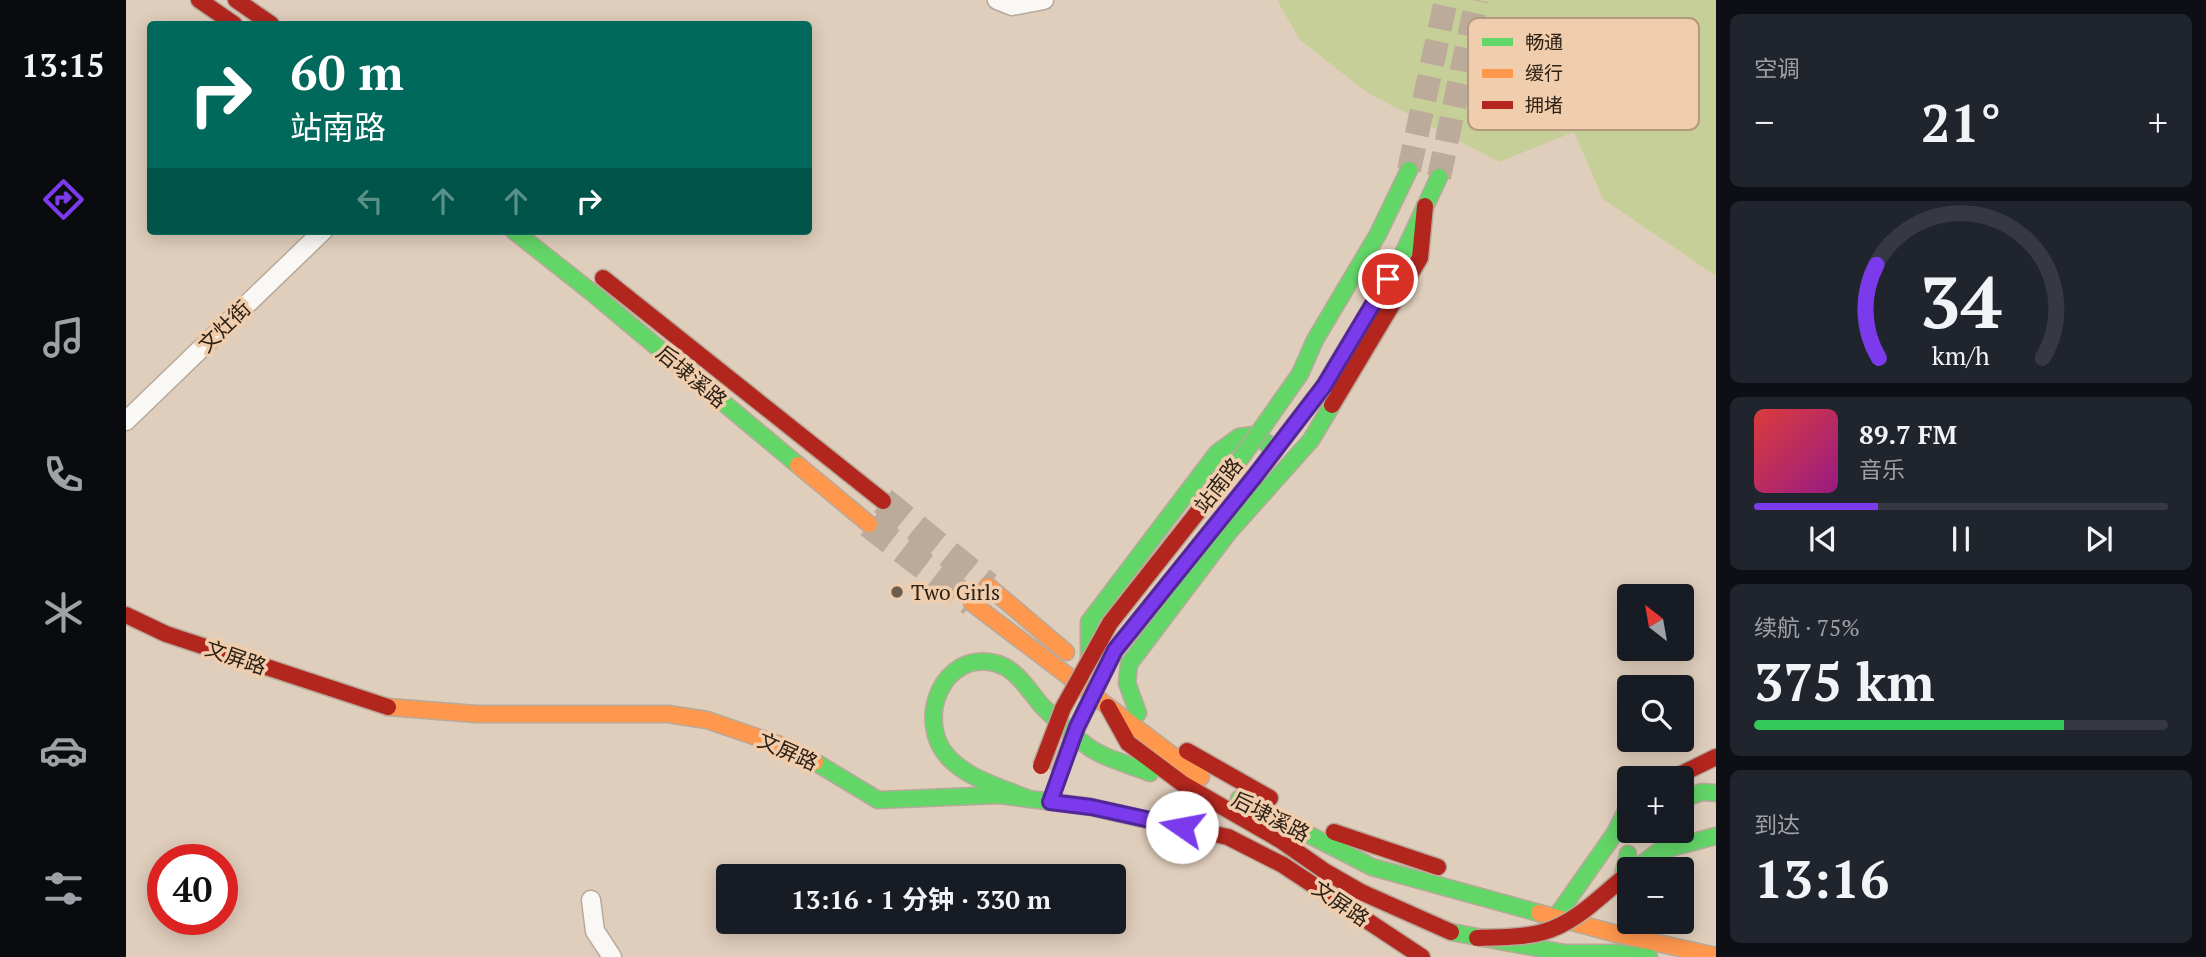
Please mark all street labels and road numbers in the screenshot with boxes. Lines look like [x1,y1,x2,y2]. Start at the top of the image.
street label: 文灶街 [192,294,256,358]
street label: 后埭溪路 [651,338,733,414]
street label: 站南路 [1188,452,1248,518]
street label: 文屏路 [202,634,270,680]
street label: 文屏路 [754,725,822,777]
street label: 后埭溪路 [1227,784,1315,848]
street label: 文屏路 [1307,874,1375,932]

